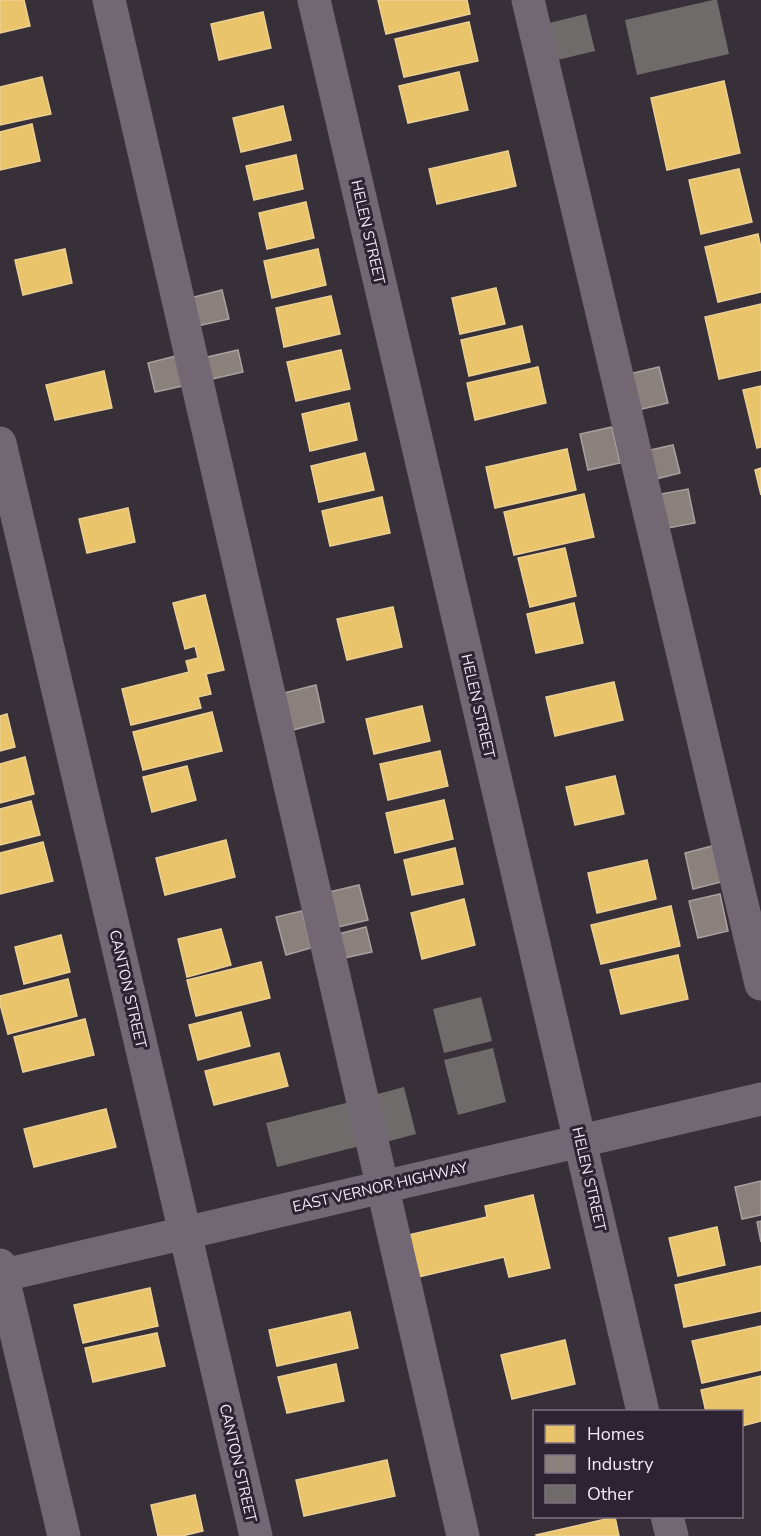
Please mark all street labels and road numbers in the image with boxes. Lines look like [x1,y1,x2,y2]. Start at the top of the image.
street label: HELEN STREET [346,178,390,286]
street label: HELEN STREET [456,652,500,760]
street label: CANTON STREET [105,928,151,1050]
street label: HELEN STREET [567,1125,611,1233]
street label: EAST VERNOR HIGHWAY [291,1157,470,1217]
street label: CANTON STREET [215,1402,261,1524]

